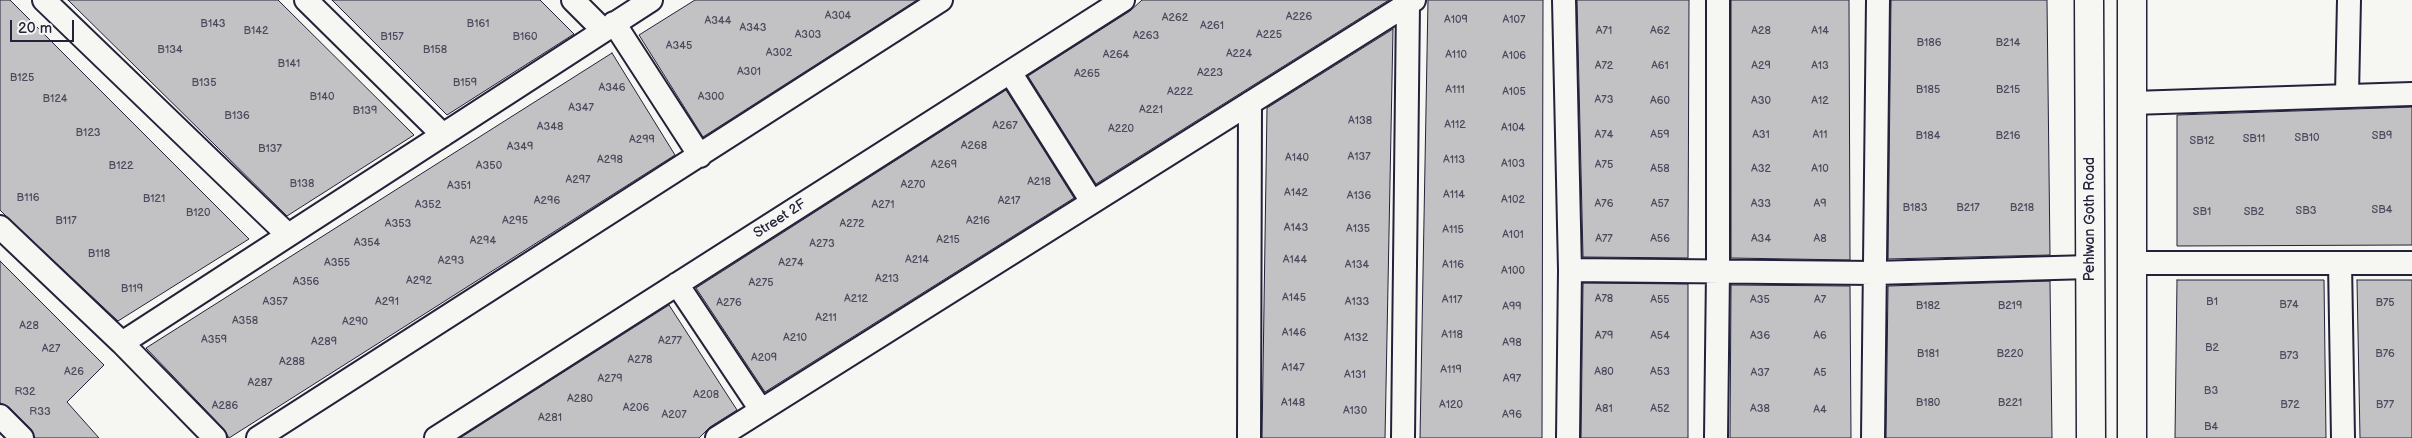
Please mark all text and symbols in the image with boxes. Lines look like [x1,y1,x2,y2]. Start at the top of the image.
house number: A304 [825,9,851,23]
scale bar [12,10,76,42]
house number: A226 [1286,10,1312,24]
house number: A262 [1162,11,1188,25]
house number: A109 [1444,13,1468,27]
house number: A107 [1503,13,1525,27]
house number: A344 [705,14,731,28]
house number: B143 [200,17,226,31]
house number: B161 [467,17,489,31]
text: 20 m [18,19,52,38]
house number: A261 [1200,19,1224,33]
house number: A343 [740,21,766,35]
house number: B142 [244,24,268,38]
house number: A71 [1596,24,1612,38]
house number: A62 [1650,24,1670,38]
house number: A28 [1751,24,1771,38]
house number: A14 [1811,24,1829,38]
house number: A303 [795,28,821,42]
house number: A225 [1256,28,1282,42]
house number: A263 [1133,29,1159,43]
house number: B157 [380,30,404,44]
house number: B160 [513,30,537,44]
house number: B186 [1917,36,1941,50]
house number: B214 [1996,36,2020,50]
house number: A345 [666,39,692,53]
house number: B134 [157,43,183,57]
house number: B158 [423,43,447,57]
house number: A302 [766,46,792,60]
house number: A224 [1226,47,1252,61]
house number: A264 [1103,48,1129,62]
house number: A110 [1445,48,1467,62]
house number: A106 [1502,49,1526,63]
house number: B141 [278,57,300,71]
house number: A72 [1595,59,1613,73]
house number: A61 [1651,59,1669,73]
house number: A29 [1751,59,1771,73]
house number: A13 [1811,59,1829,73]
house number: A301 [737,65,761,79]
house number: A223 [1197,66,1223,80]
house number: A265 [1074,67,1100,81]
house number: B125 [10,71,34,85]
house number: B135 [192,76,216,90]
house number: B159 [453,76,477,90]
house number: A346 [599,81,625,95]
house number: A111 [1445,83,1465,97]
house number: B185 [1916,83,1940,97]
house number: B215 [1996,83,2020,97]
house number: A222 [1167,85,1193,99]
house number: A105 [1502,85,1526,99]
house number: B140 [310,90,334,104]
house number: A300 [698,90,724,104]
house number: B124 [43,92,67,106]
house number: A73 [1595,93,1613,107]
house number: A60 [1650,94,1670,108]
house number: A30 [1751,94,1771,108]
house number: A12 [1811,94,1829,108]
house number: A347 [568,101,594,115]
house number: A221 [1139,103,1163,117]
house number: B139 [353,104,377,118]
house number: B136 [224,109,250,123]
house number: A138 [1348,114,1372,128]
house number: A112 [1444,118,1466,132]
house number: A267 [992,119,1018,133]
house number: A348 [537,120,563,134]
house number: A104 [1501,121,1525,135]
house number: A220 [1108,122,1134,136]
house number: B123 [76,126,100,140]
house number: A74 [1595,128,1613,142]
house number: A59 [1650,128,1670,142]
house number: A31 [1752,128,1770,142]
house number: A11 [1812,128,1828,142]
house number: B184 [1916,129,1940,143]
house number: B216 [1996,129,2020,143]
house number: SB9 [2372,129,2392,143]
house number: SB10 [2295,131,2319,145]
house number: SB11 [2243,132,2265,146]
house number: A299 [629,133,655,147]
house number: SB12 [2190,134,2214,148]
house number: A268 [961,139,987,153]
house number: A349 [507,140,533,154]
house number: B137 [258,142,282,156]
house number: A137 [1347,150,1371,164]
house number: A140 [1285,151,1309,165]
house number: A298 [597,153,623,167]
house number: A113 [1443,153,1465,167]
house number: A103 [1501,157,1525,171]
street label: Pehlwan Goth Road [2082,157,2098,281]
house number: A269 [931,158,957,172]
house number: A75 [1595,158,1613,172]
house number: B122 [109,159,133,173]
house number: A350 [476,159,502,173]
house number: A58 [1650,162,1670,176]
house number: A32 [1751,162,1771,176]
house number: A10 [1811,162,1829,176]
house number: A297 [566,173,590,187]
house number: A218 [1027,175,1051,189]
house number: B138 [290,177,314,191]
house number: A270 [900,178,926,192]
house number: A351 [447,179,471,193]
house number: A142 [1284,186,1308,200]
house number: A114 [1443,188,1465,202]
house number: A136 [1347,189,1371,203]
house number: B116 [17,191,39,205]
house number: B121 [143,192,165,206]
house number: A102 [1501,193,1525,207]
house number: A296 [534,194,560,208]
house number: A217 [998,194,1020,208]
street label: Street 2F [751,196,809,242]
house number: A76 [1595,197,1613,211]
house number: A57 [1651,197,1669,211]
house number: A33 [1751,197,1771,211]
house number: A9 [1813,197,1827,211]
house number: A352 [415,198,441,212]
house number: A271 [872,198,894,212]
house number: B183 [1903,201,1927,215]
house number: B217 [1956,201,1980,215]
house number: B218 [2010,201,2034,215]
house number: SB4 [2372,203,2392,217]
house number: SB3 [2296,204,2316,218]
house number: SB1 [2193,205,2211,219]
house number: SB2 [2244,205,2264,219]
house number: B120 [186,206,210,220]
house number: B117 [55,214,77,228]
house number: A295 [502,214,528,228]
house number: A216 [966,214,990,228]
house number: A353 [385,217,411,231]
house number: A272 [839,217,865,231]
house number: A143 [1284,221,1308,235]
house number: A135 [1346,222,1370,236]
house number: A115 [1442,223,1464,237]
house number: A101 [1502,228,1524,242]
house number: A77 [1595,232,1613,246]
house number: A56 [1650,232,1670,246]
house number: A34 [1751,232,1771,246]
house number: A8 [1813,232,1827,246]
house number: A215 [936,233,960,247]
house number: A294 [470,234,496,248]
house number: A354 [354,236,380,250]
house number: A273 [809,237,835,251]
house number: B118 [88,247,110,261]
house number: A214 [905,253,929,267]
house number: A144 [1283,253,1307,267]
house number: A293 [438,254,464,268]
house number: A355 [324,256,350,270]
house number: A274 [778,256,804,270]
house number: A134 [1345,258,1369,272]
house number: A116 [1442,258,1464,272]
house number: A100 [1501,264,1525,278]
house number: A213 [875,272,899,286]
house number: A292 [406,274,432,288]
house number: A356 [293,275,319,289]
house number: A275 [749,276,773,290]
house number: B119 [121,282,143,296]
house number: A145 [1282,291,1306,305]
house number: A212 [844,292,868,306]
house number: A78 [1595,292,1613,306]
house number: A117 [1442,293,1462,307]
house number: A55 [1650,293,1670,307]
house number: A35 [1750,293,1770,307]
house number: A7 [1814,293,1826,307]
house number: A357 [262,295,288,309]
house number: A291 [375,295,399,309]
house number: A133 [1345,295,1369,309]
house number: B1 [2206,295,2218,309]
house number: A276 [716,296,742,310]
house number: B75 [2375,296,2395,310]
house number: B74 [2279,298,2299,312]
house number: B182 [1916,299,1940,313]
house number: B219 [1998,299,2022,313]
house number: A99 [1502,300,1522,314]
house number: A211 [815,311,837,325]
house number: A358 [232,314,258,328]
house number: A290 [342,315,368,329]
house number: A28 [19,319,39,333]
house number: A146 [1282,326,1306,340]
house number: A118 [1441,328,1463,342]
house number: A79 [1595,329,1613,343]
house number: A54 [1650,329,1670,343]
house number: A36 [1750,329,1770,343]
house number: A6 [1813,329,1827,343]
house number: A210 [783,331,807,345]
house number: A132 [1344,331,1368,345]
house number: A359 [201,333,227,347]
house number: A277 [658,334,682,348]
house number: A289 [311,335,337,349]
house number: A98 [1502,336,1522,350]
house number: B2 [2205,341,2219,355]
house number: A27 [42,342,60,356]
house number: B181 [1917,347,1939,361]
house number: B220 [1997,347,2023,361]
house number: B76 [2375,347,2395,361]
house number: B73 [2279,349,2299,363]
house number: A209 [751,351,777,365]
house number: A278 [627,353,653,367]
house number: A288 [279,355,305,369]
house number: A147 [1281,361,1305,375]
house number: A119 [1440,363,1462,377]
house number: A26 [64,365,84,379]
house number: A80 [1594,365,1614,379]
house number: A53 [1650,365,1670,379]
house number: A37 [1751,366,1769,380]
house number: A5 [1813,366,1827,380]
house number: A131 [1344,368,1366,382]
house number: A279 [598,372,622,386]
house number: A97 [1503,372,1521,386]
house number: A287 [247,376,273,390]
house number: B3 [2204,384,2218,398]
house number: R32 [14,385,36,399]
house number: A208 [693,388,719,402]
house number: A280 [567,392,593,406]
house number: A148 [1281,396,1305,410]
house number: B180 [1916,396,1940,410]
house number: B221 [1998,396,2022,410]
house number: A120 [1439,398,1463,412]
house number: B72 [2280,398,2300,412]
house number: B77 [2376,398,2394,412]
house number: A286 [212,399,238,413]
house number: A206 [623,401,649,415]
house number: A81 [1595,402,1613,416]
house number: A52 [1650,402,1670,416]
house number: A38 [1750,402,1770,416]
house number: A4 [1813,403,1827,417]
house number: A130 [1343,404,1367,418]
house number: R33 [29,405,51,419]
house number: A207 [661,408,687,422]
house number: A96 [1502,408,1522,422]
house number: A281 [538,411,562,425]
house number: B4 [2204,420,2218,434]

